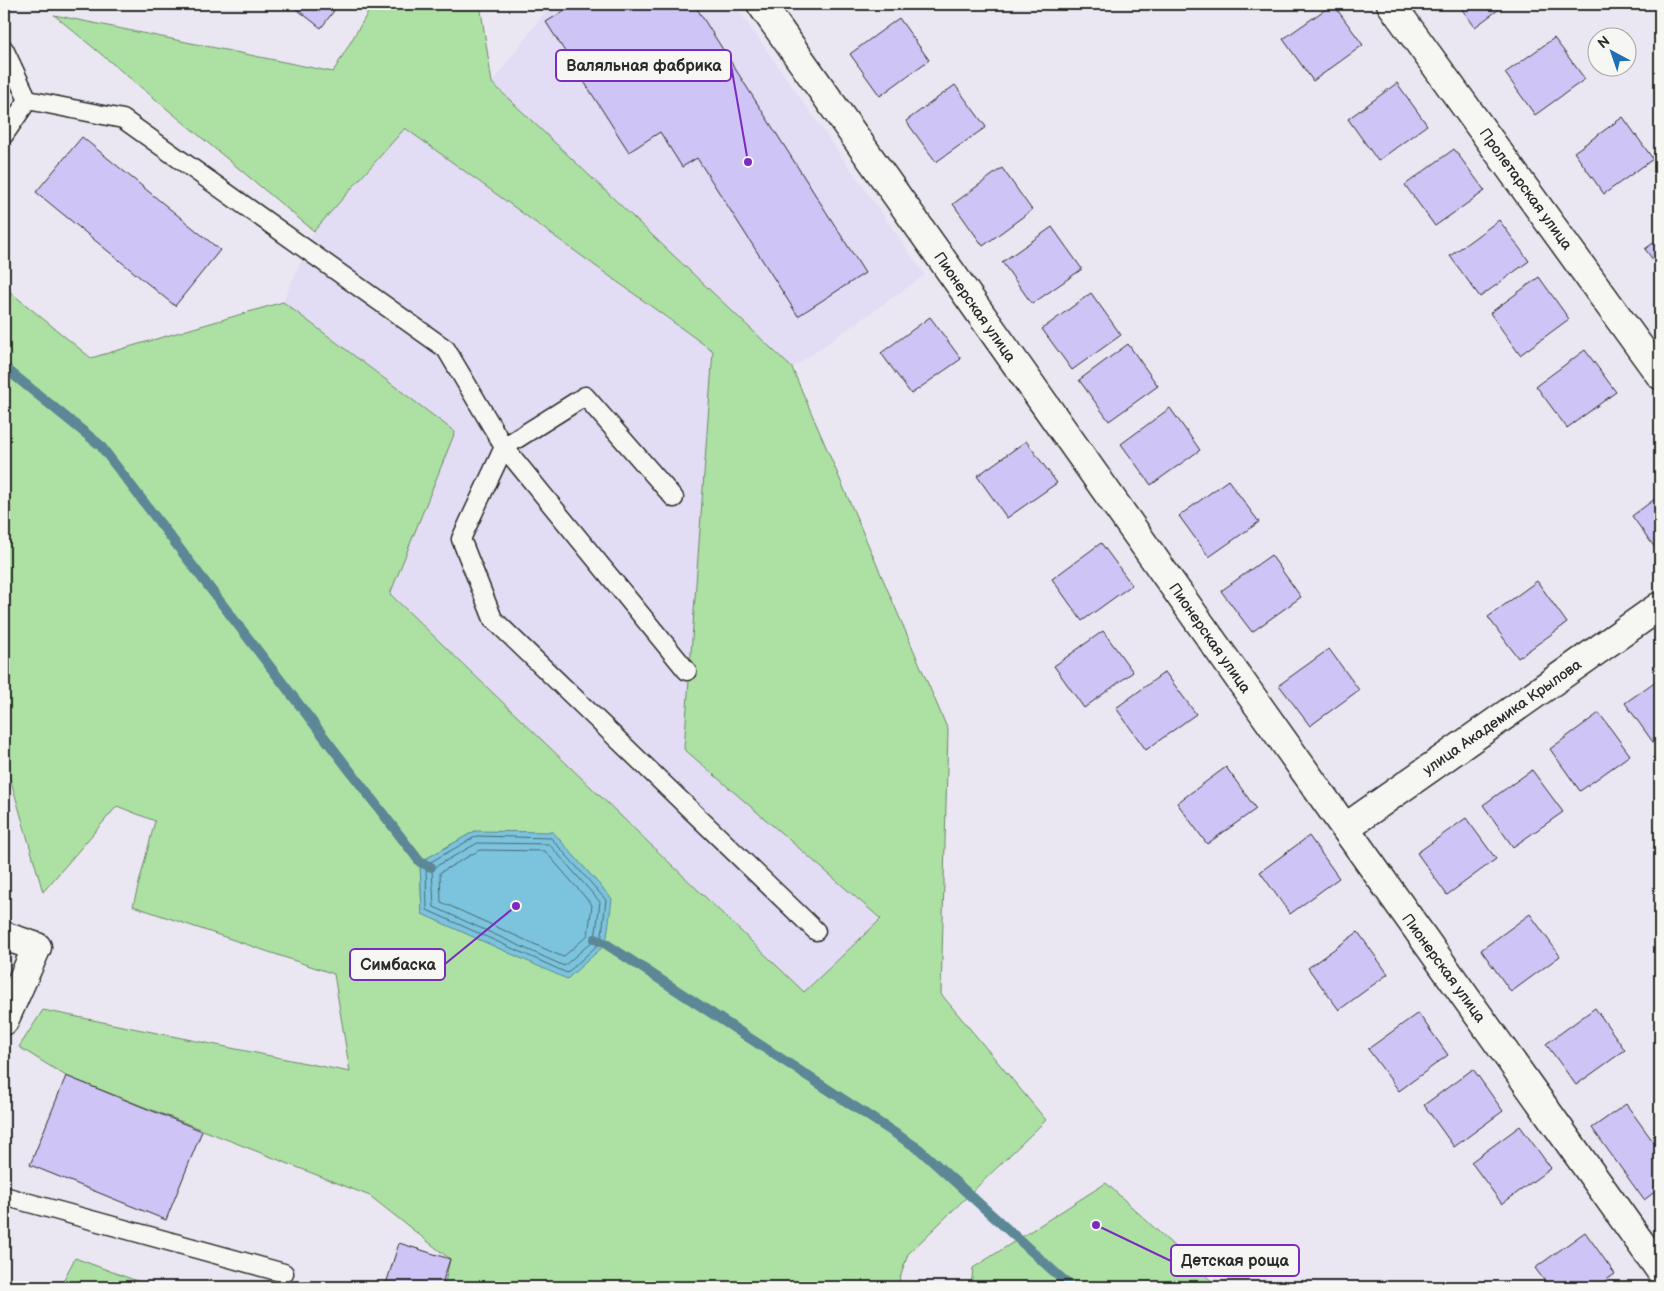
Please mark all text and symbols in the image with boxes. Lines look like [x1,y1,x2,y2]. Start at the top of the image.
north arrow [1586,28,1636,78]
text: N [1594,33,1613,52]
callout: Валяльная фабрика [556,50,731,81]
text: Валяльная фабрика [566,57,722,76]
street label: Пролетарская улица [1475,125,1576,254]
street label: Пионерская улица [929,248,1020,366]
street label: Пионерская улица [1164,579,1255,697]
street label: улица Академика Крылова [1419,655,1585,780]
street label: Пионерская улица [1398,910,1490,1027]
callout: Симбаска [350,949,445,980]
text: Симбаска [360,956,436,975]
callout: Детская роща [1171,1245,1299,1276]
text: Детская роща [1181,1252,1290,1271]

